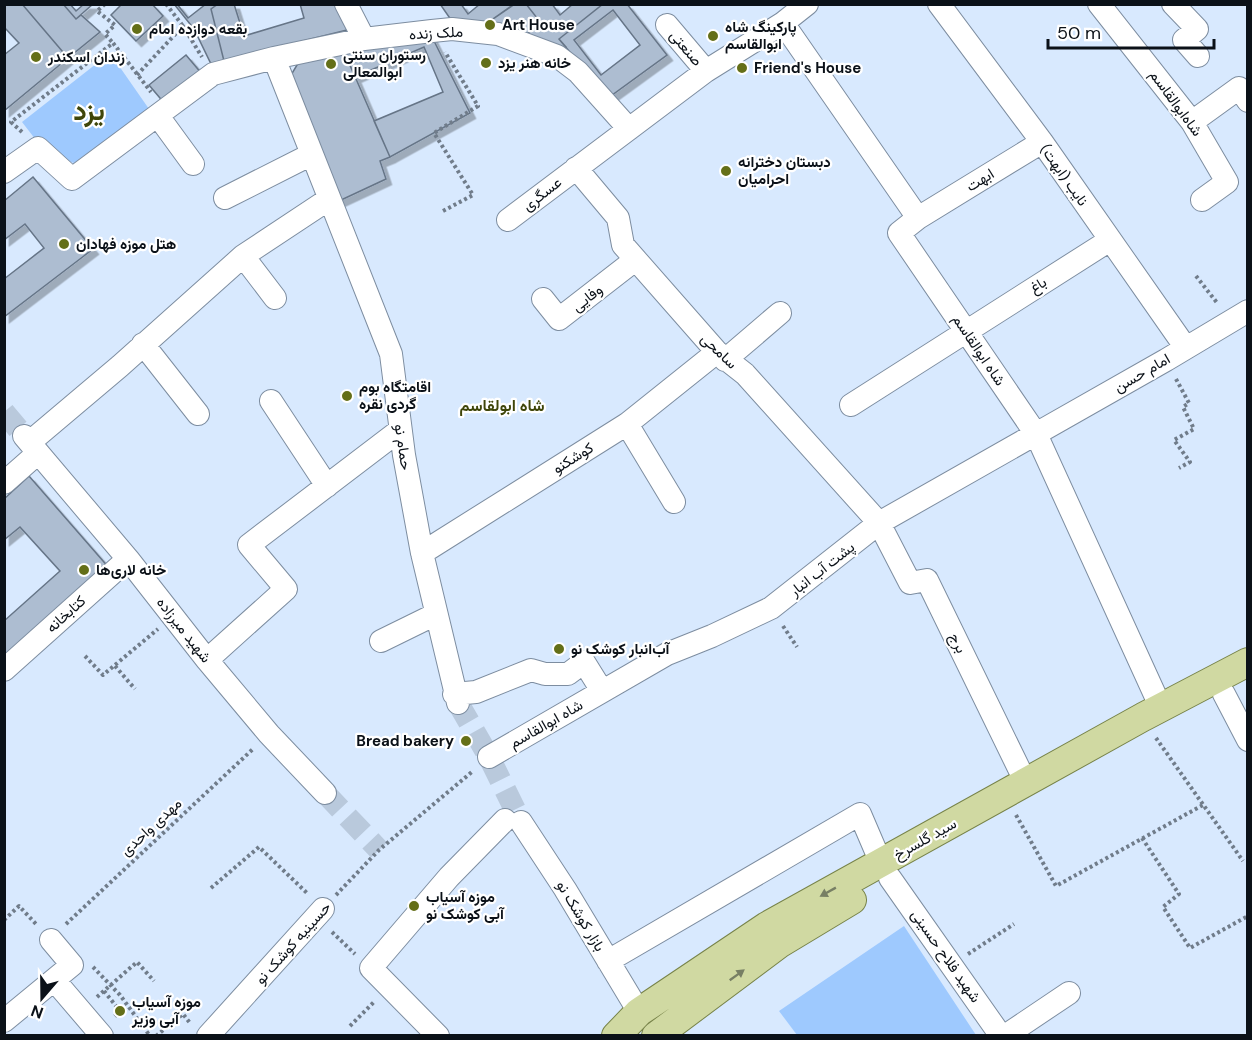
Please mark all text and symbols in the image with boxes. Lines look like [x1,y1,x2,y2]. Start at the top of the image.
scale bar [1048,12,1214,50]
place label: Art House [502,15,575,35]
place label: پارکینگ شاه ابوالقاسم [725,17,797,54]
marker: Art House [483,18,497,32]
place label: بقعه دوازده امام [149,19,247,39]
text: 50 m [1057,21,1101,45]
marker: بقعه دوازده امام [130,22,144,36]
street label: ملک زنده [408,22,464,44]
street label: صنعتی [665,26,707,70]
marker: پارکینگ شاه ابوالقاسم [706,29,720,43]
place label: رستوران سنتی ابوالمعالی [343,45,426,82]
place label: زندان اسکندر [47,47,125,67]
marker: زندان اسکندر [29,50,43,64]
place label: خانه هنر یزد [498,53,571,73]
marker: خانه هنر یزد [479,56,493,70]
marker: رستوران سنتی ابوالمعالی [324,57,338,71]
place label: Friend's House [754,58,861,78]
marker: Friend's House [735,61,749,75]
street label: شاه‌ابوالقاسم [1145,66,1207,141]
district label: یزد [73,93,105,128]
street label: نایب (ابهت) [1035,140,1093,210]
place label: دبستان دخترانه احرامیان [738,152,831,189]
marker: دبستان دخترانه احرامیان [719,164,733,178]
street label: ابهت [962,164,998,196]
street label: عسگری [518,172,566,216]
place label: هتل موزه فهادان [76,234,176,254]
marker: هتل موزه فهادان [57,237,71,251]
street label: باغ [1026,272,1051,299]
street label: وفایی [567,280,607,316]
street label: شاه ابوالقاسم [948,310,1010,390]
street label: سامحی [696,329,742,373]
street label: امام حسن [1110,349,1174,397]
place label: اقامتگاه بوم گردی نقره [359,377,431,414]
marker: اقامتگاه بوم گردی نقره [340,389,354,403]
district label: شاه ابولقاسم [459,395,545,416]
street label: حمام نو [390,423,416,471]
street label: کوشکنو [549,438,597,478]
street label: پشت آب انبار [784,537,859,601]
place label: خانه لاری‌ها [96,560,166,580]
marker: خانه لاری‌ها [77,563,91,577]
street label: کتابخانه [42,591,90,637]
street label: شهید میرزاده [152,593,216,667]
street label: برج [944,630,971,657]
place label: آب‌انبار کوشک نو [571,639,671,659]
marker: آب‌انبار کوشک نو [552,642,566,656]
street label: شاه ابوالقاسم [506,695,587,753]
place label: Bread bakery [356,731,454,751]
marker: Bread bakery [459,734,473,748]
street label: مهدی واحدی [116,794,186,860]
street label: سید گلسرخ [890,813,961,865]
street label: بازار کوشک نو [552,877,610,955]
place label: موزه آسیاب آبی کوشک نو [426,887,505,924]
one-way arrow [819,887,836,897]
street label: حسینیه کوشک نو [251,897,335,989]
marker: موزه آسیاب آبی کوشک نو [407,899,421,913]
street label: شهید فلاح حسینی [906,905,986,1007]
north arrow [12,968,72,1028]
one-way arrow [728,969,744,981]
place label: موزه آسیاب آبی وزیر [131,992,201,1029]
text: N [28,1000,46,1023]
marker: موزه آسیاب آبی وزیر [113,1004,127,1018]

